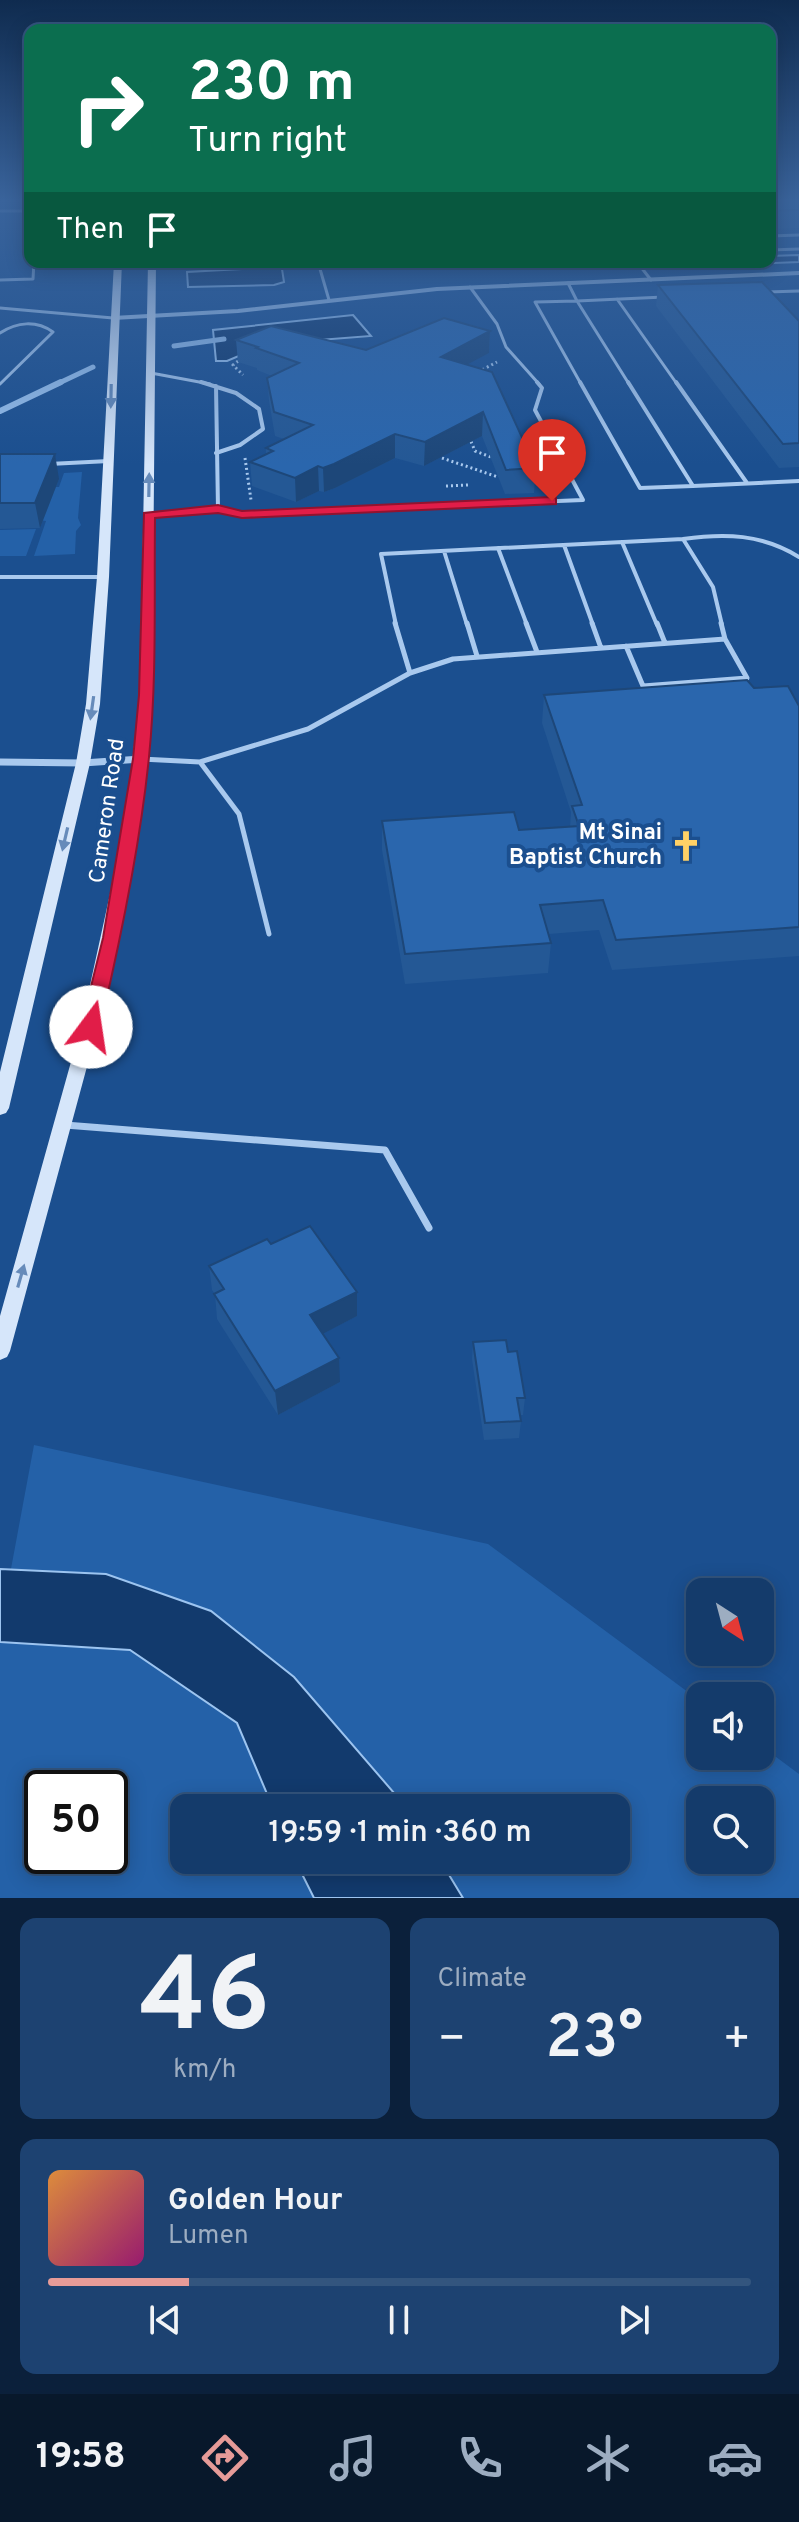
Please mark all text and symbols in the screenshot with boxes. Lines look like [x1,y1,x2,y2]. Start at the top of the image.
text: 230 m [188,50,355,120]
icon: right [56,56,160,160]
text: Turn right [188,119,347,165]
icon: arrive [140,208,184,252]
text: Then [56,212,124,249]
one-way arrow [104,384,117,409]
pin [518,419,586,501]
icon: arrive [530,431,574,475]
one-way arrow [143,472,155,497]
one-way arrow [85,696,98,721]
street label: Cameron Road [84,737,132,885]
place label: Mt Sinai Baptist Church [509,820,662,872]
one-way arrow [58,827,71,852]
church icon: Mt Sinai Baptist Church [669,829,703,863]
position arrow [49,985,133,1069]
one-way arrow [16,1263,28,1288]
north arrow [686,1578,774,1666]
map controls [686,1578,774,1874]
button: sound [686,1682,774,1770]
speed limit sign: 50 [24,1770,128,1874]
button: search [686,1786,774,1874]
text: 19:59 · 1 min · 360 m [269,1815,531,1852]
text: 46 [139,1936,270,2068]
text: Climate [438,1963,527,1996]
text: 23° [545,2003,643,2079]
text: − [438,2013,466,2069]
text: + [723,2013,751,2069]
text: km/h [173,2054,236,2087]
text: Golden Hour [168,2183,342,2220]
text: Lumen [168,2220,249,2253]
icon: previous [143,2298,187,2342]
icon: pause [377,2298,421,2342]
icon: next [612,2298,656,2342]
icon: directions [197,2430,253,2486]
icon: music [325,2430,381,2486]
icon: phone [452,2430,508,2486]
icon: climate [580,2430,636,2486]
icon: car [707,2430,763,2486]
text: 19:58 [36,2435,126,2481]

